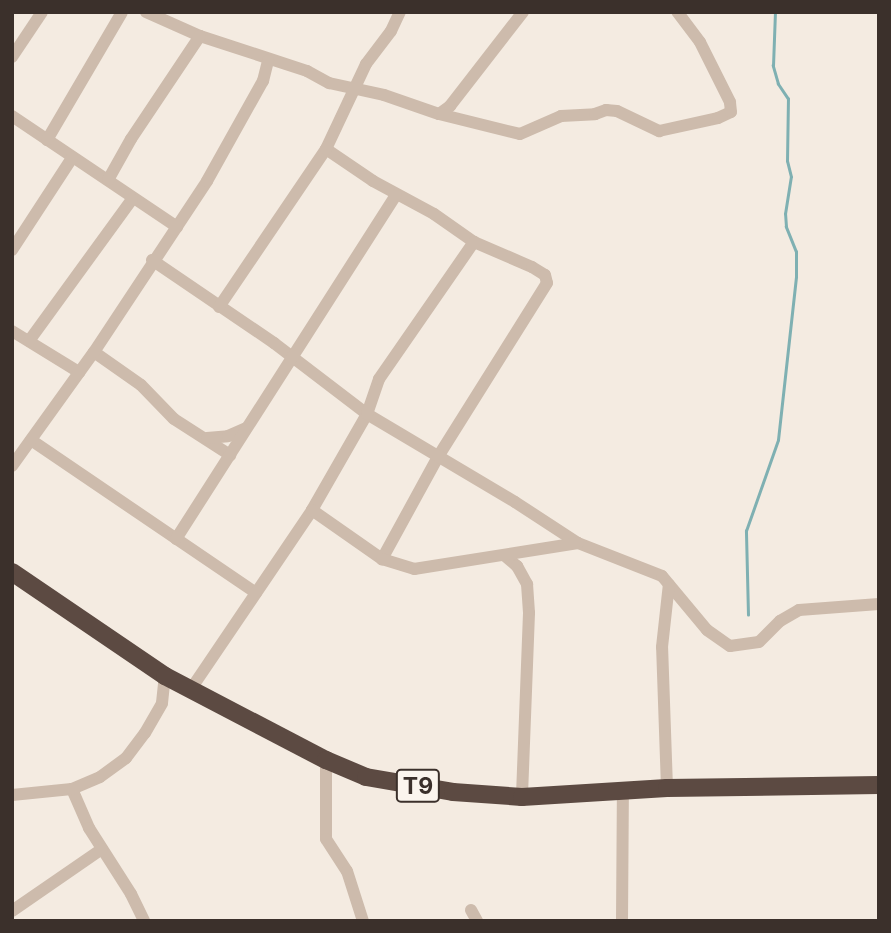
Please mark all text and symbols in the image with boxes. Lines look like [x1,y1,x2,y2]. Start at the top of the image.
road number: T9 [395,766,441,806]

